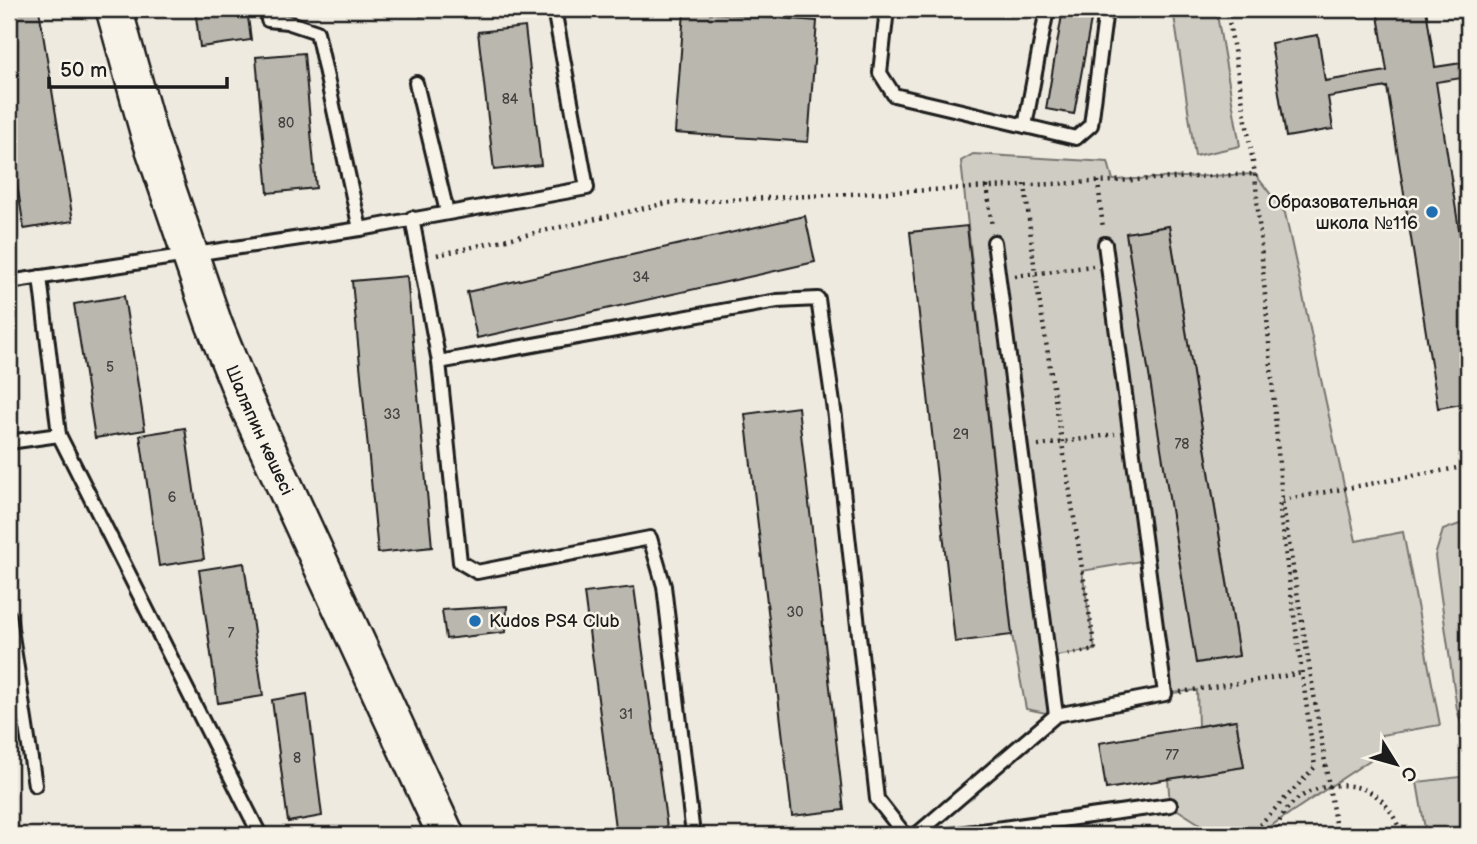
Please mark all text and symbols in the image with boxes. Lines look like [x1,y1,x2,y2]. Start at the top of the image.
scale bar [49,46,228,90]
text: 50 m [60,58,107,83]
house number: 84 [502,91,519,108]
house number: 80 [278,115,294,132]
place label: Образовательная школа №116 [1268,192,1418,234]
marker: Образовательная школа №116 [1424,204,1440,220]
house number: 34 [632,269,650,286]
house number: 5 [106,359,114,376]
street label: Шаляпин көшесі [221,362,297,499]
house number: 33 [383,406,401,423]
house number: 29 [953,426,969,443]
house number: 78 [1174,436,1190,453]
house number: 6 [168,489,177,506]
house number: 30 [787,604,803,621]
place label: Kudos PS4 Club [489,611,620,632]
marker: Kudos PS4 Club [467,613,483,629]
house number: 7 [228,625,235,642]
house number: 31 [619,706,633,723]
north arrow [1362,728,1432,798]
house number: 77 [1165,747,1179,764]
house number: 8 [293,750,301,767]
text: С [1395,761,1422,786]

